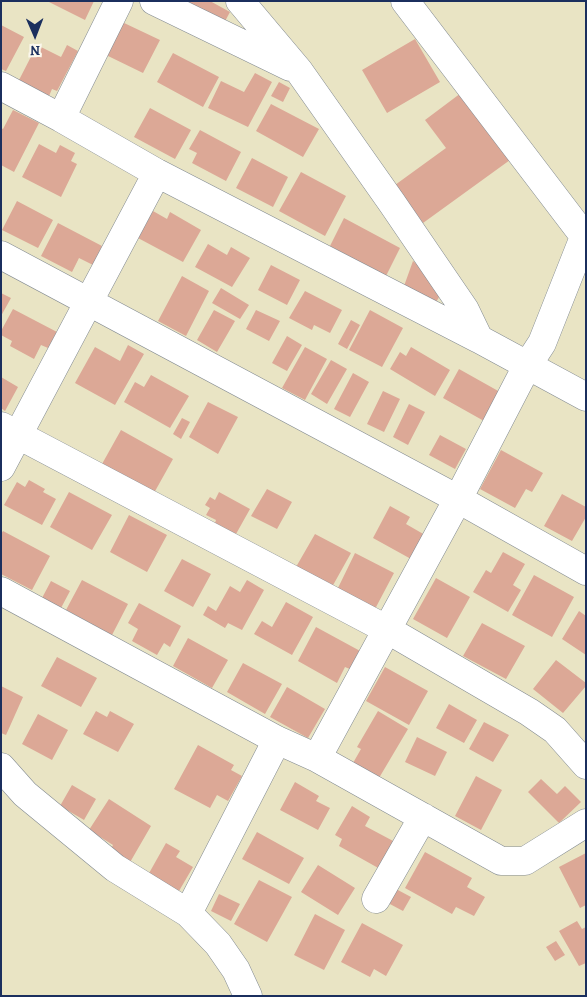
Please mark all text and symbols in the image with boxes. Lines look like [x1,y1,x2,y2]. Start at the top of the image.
north arrow [10,10,60,60]
text: N [30,41,41,60]

